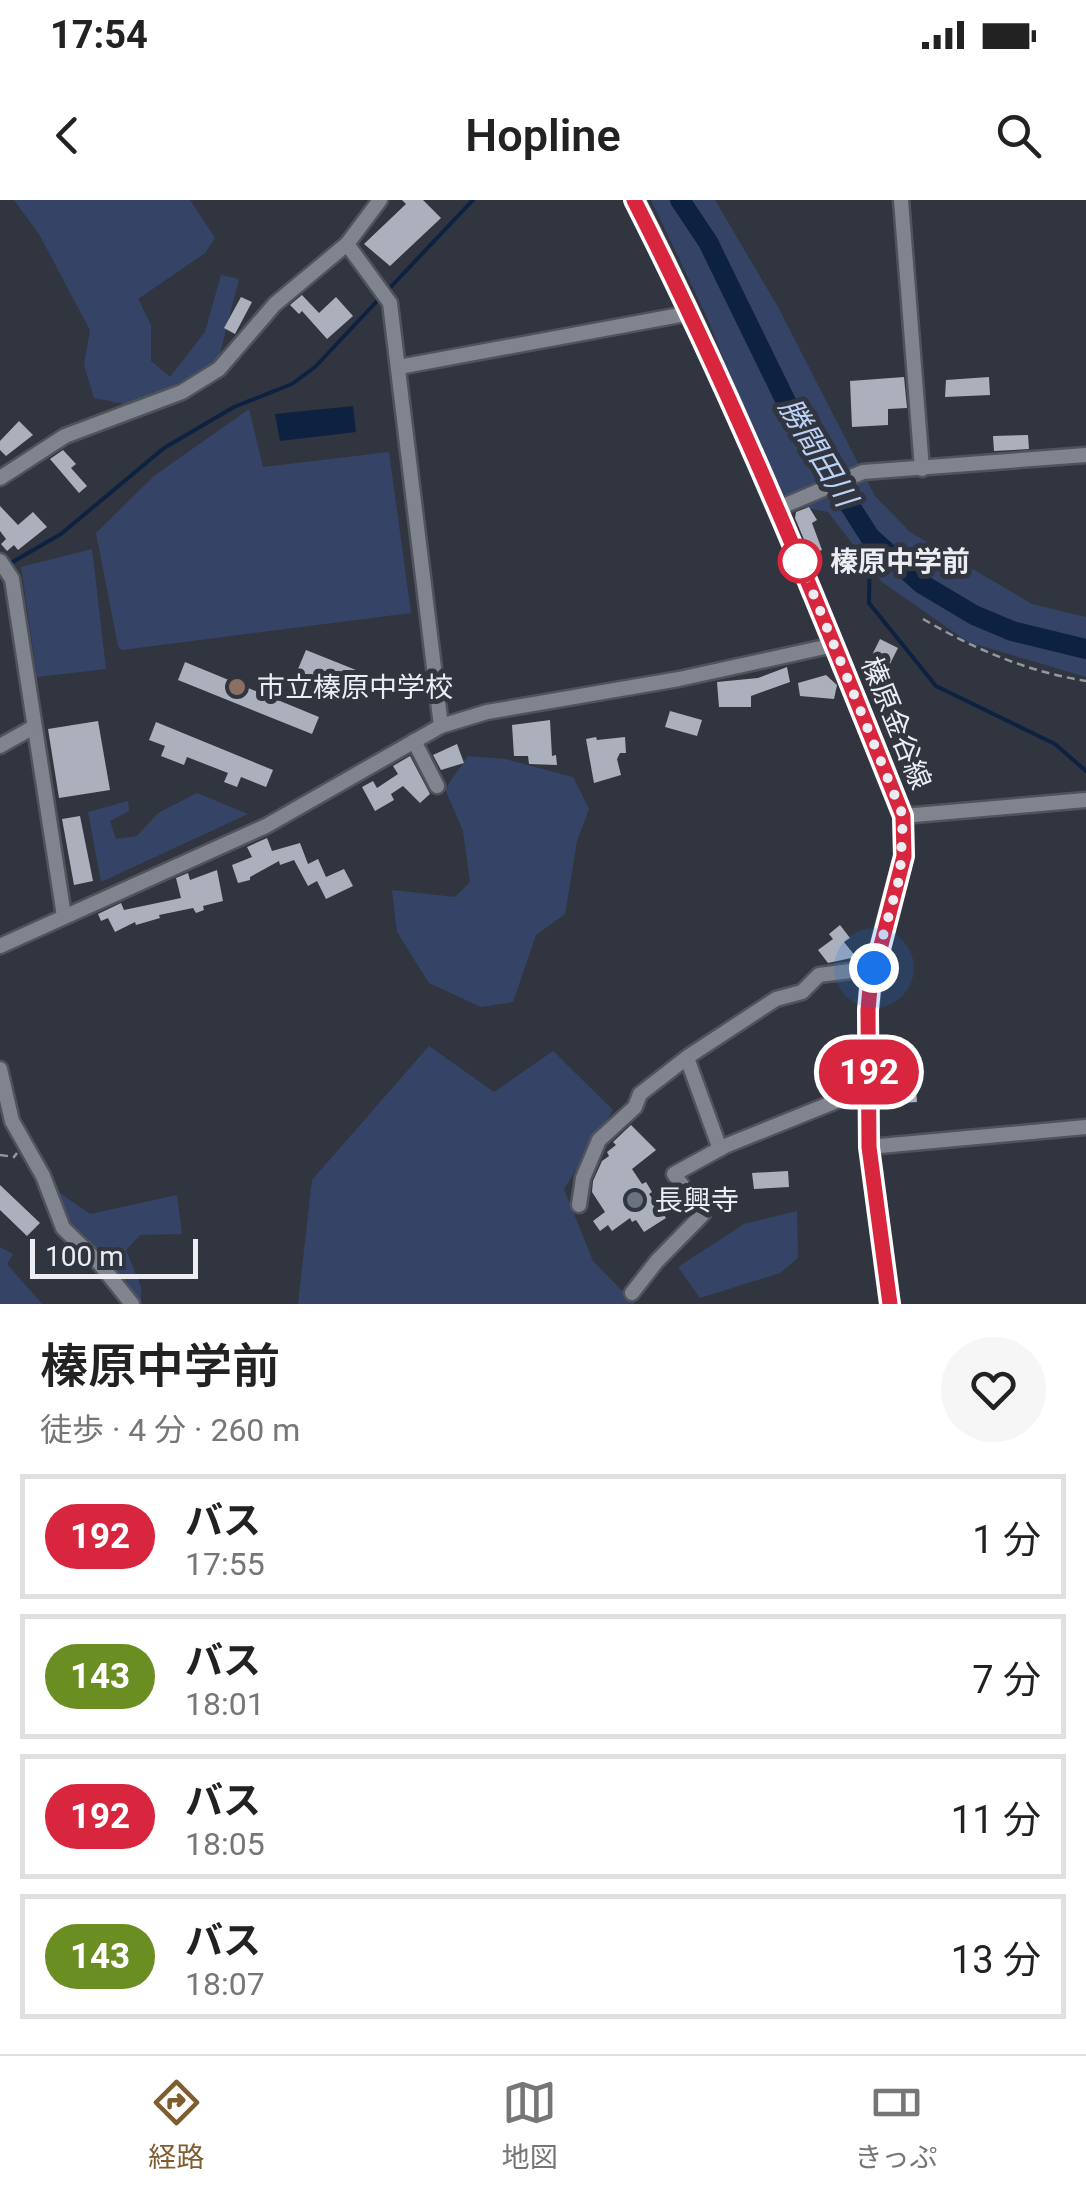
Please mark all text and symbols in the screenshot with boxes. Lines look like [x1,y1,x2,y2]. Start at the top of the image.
text: 17:54 [50,13,148,57]
icon: back [40,108,95,163]
icon: search [991,108,1046,163]
text: Hopline [465,109,621,162]
water label: 勝間田川 [772,392,865,515]
marker: 榛原中学前 [779,540,821,582]
place label: 榛原中学前 [830,545,970,578]
street label: 榛原金谷線 [854,652,938,794]
place label: 市立榛原中学校 [257,671,453,704]
marker: 市立榛原中学校 [226,676,248,698]
your location [849,943,899,993]
line badge: 192 [812,1040,926,1104]
text: 192 [839,1052,899,1093]
place label: 長興寺 [655,1184,739,1217]
marker: 長興寺 [624,1189,646,1211]
scale bar [30,1234,198,1278]
text: 100 m [45,1240,124,1273]
button: heart [941,1337,1046,1442]
text: 榛原中学前 [40,1338,280,1395]
text: 徒歩 · 4 分 · 260 m [40,1411,300,1449]
text: バス [185,1499,261,1543]
text: 192 [70,1516,130,1557]
text: 1 分 [972,1518,1041,1562]
text: 17:55 [185,1545,265,1583]
text: バス [185,1639,261,1683]
text: 143 [70,1656,130,1697]
text: 7 分 [972,1658,1041,1702]
text: 18:01 [185,1685,265,1723]
text: バス [185,1779,261,1823]
text: 192 [70,1796,130,1837]
text: 11 分 [951,1798,1041,1842]
text: 18:05 [185,1825,265,1863]
text: バス [185,1919,261,1963]
text: 143 [70,1936,130,1977]
text: 13 分 [951,1938,1041,1982]
text: 18:07 [185,1965,265,2003]
tab: 経路 [149,2075,205,2175]
tab: 地図 [502,2075,558,2175]
tab: きっぷ [855,2075,937,2175]

